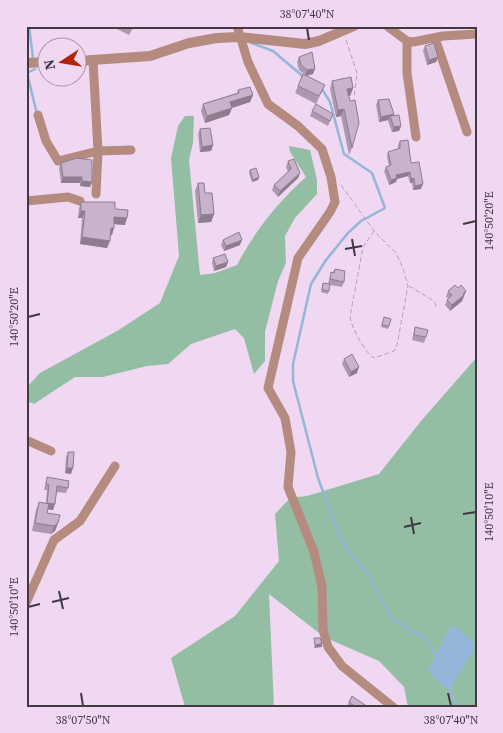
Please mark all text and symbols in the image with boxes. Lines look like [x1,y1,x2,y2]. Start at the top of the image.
text: 38°07'40"N [279,6,335,22]
north arrow [38,38,88,88]
text: N [38,58,60,72]
text: 140°50'20"E [481,191,497,251]
text: 140°50'20"E [6,287,22,347]
text: 140°50'10"E [481,482,497,542]
text: 140°50'10"E [6,577,22,637]
text: 38°07'50"N [55,712,111,728]
text: 38°07'40"N [423,712,479,728]

